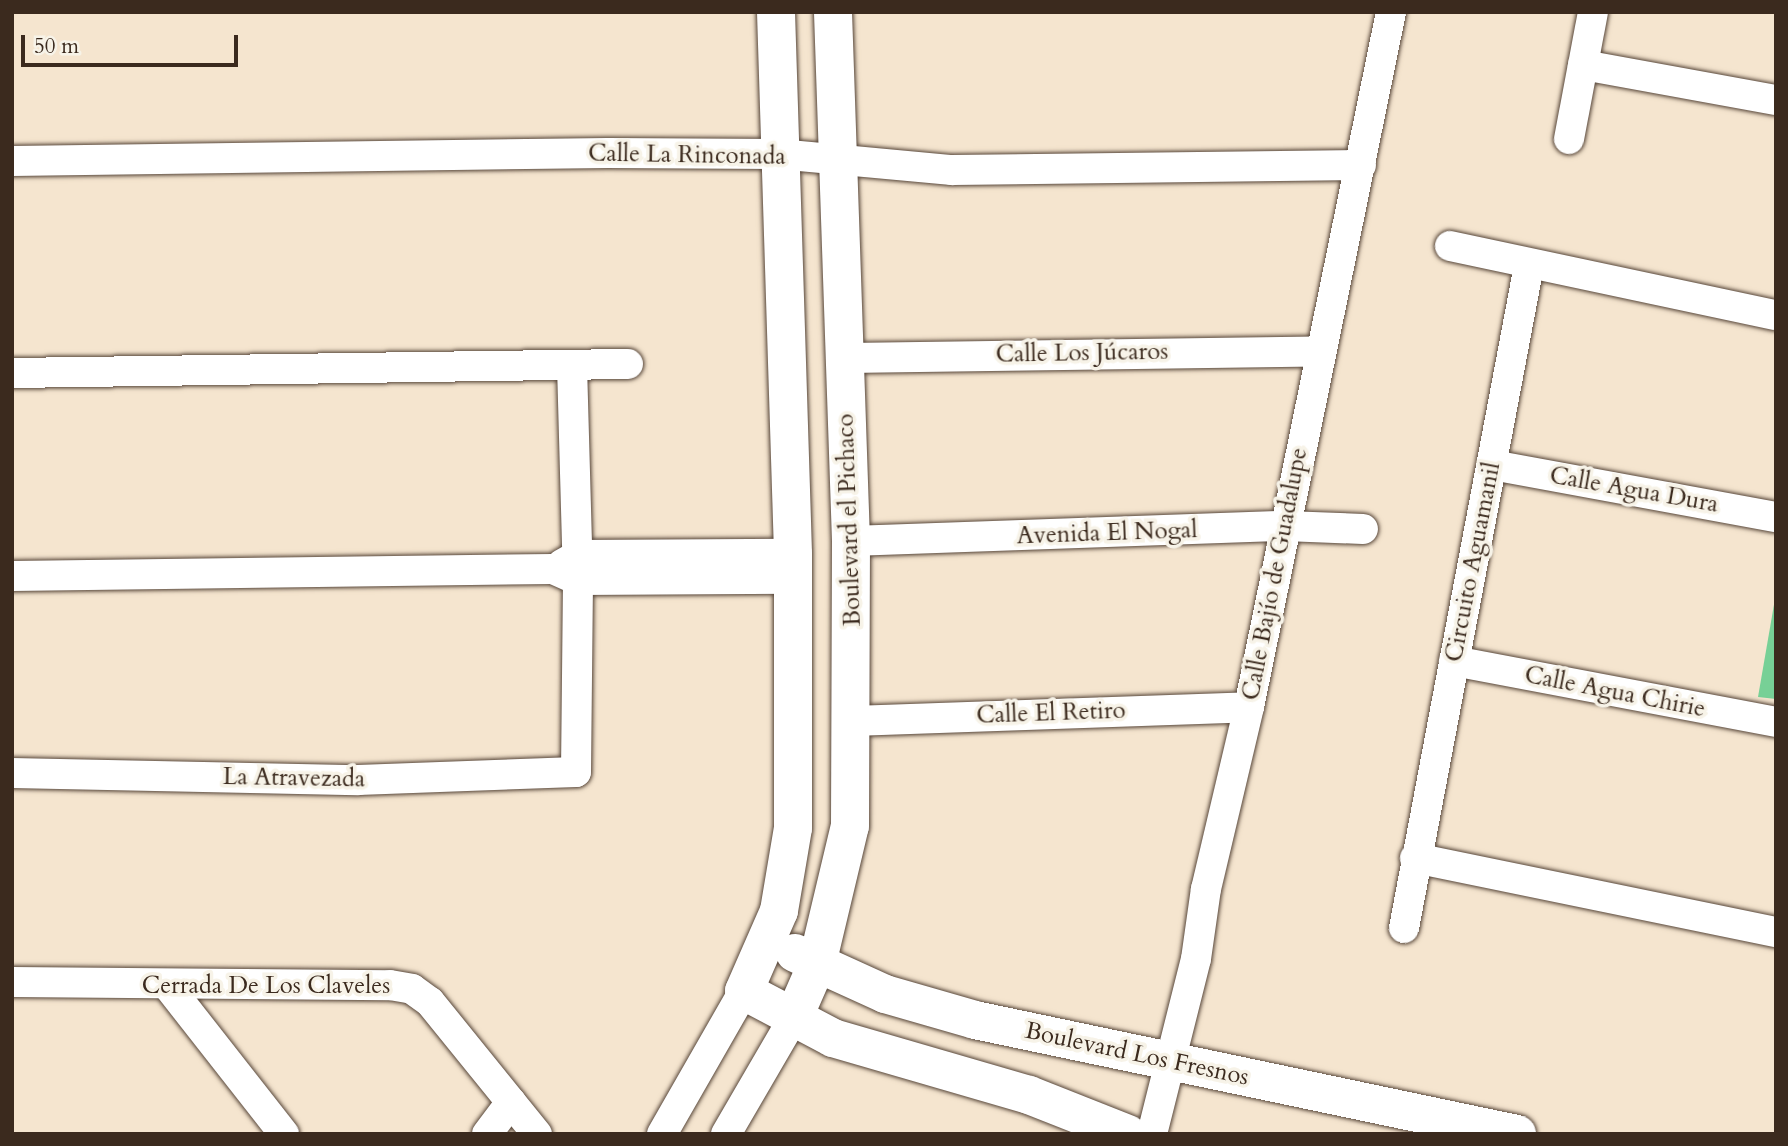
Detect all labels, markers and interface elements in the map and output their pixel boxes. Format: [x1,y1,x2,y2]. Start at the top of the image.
scale bar [24,21,242,65]
text: 50 m [34,32,79,61]
street label: Calle La Rinconada [588,139,786,171]
street label: Calle Los Júcaros [995,337,1169,369]
street label: Boulevard el Pichaco [831,413,867,627]
street label: Calle Bajío de Guadalupe [1236,445,1314,703]
street label: Circuito Aguamanil [1440,460,1506,664]
street label: Calle Agua Dura [1548,461,1720,519]
street label: Avenida El Nogal [1016,515,1198,551]
street label: Calle Agua Chirie [1522,660,1708,724]
street label: Calle El Retiro [976,696,1126,730]
street label: La Atravezada [223,762,365,794]
street label: Cerrada De Los Claveles [142,972,390,1000]
street label: Boulevard Los Fresnos [1023,1016,1251,1092]

